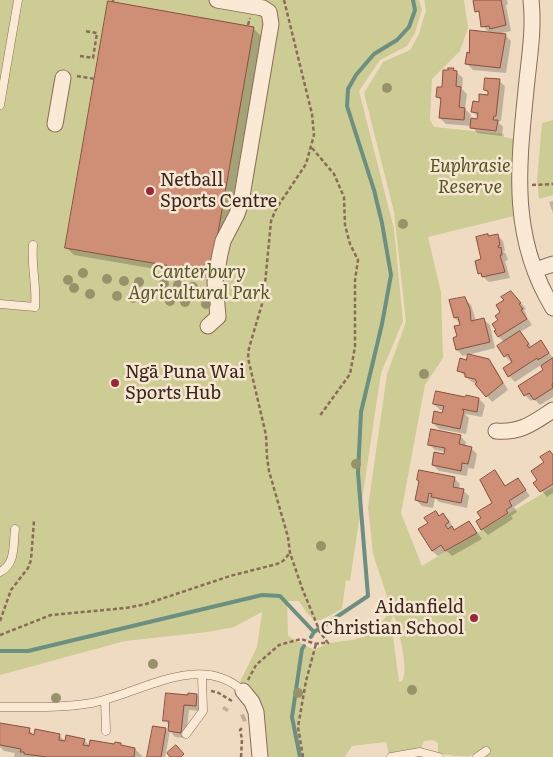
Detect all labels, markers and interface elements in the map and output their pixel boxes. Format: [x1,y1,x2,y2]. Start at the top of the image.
park label: Euphrasie Reserve [429,156,511,198]
place label: Netball Sports Centre [160,170,277,212]
marker: Netball Sports Centre [144,185,156,197]
park label: Canterbury Agricultural Park [128,262,270,304]
place label: Ngā Puna Wai Sports Hub [125,362,245,404]
marker: Ngā Puna Wai Sports Hub [109,377,121,389]
place label: Aidanfield Christian School [321,597,464,640]
marker: Aidanfield Christian School [468,612,480,624]

